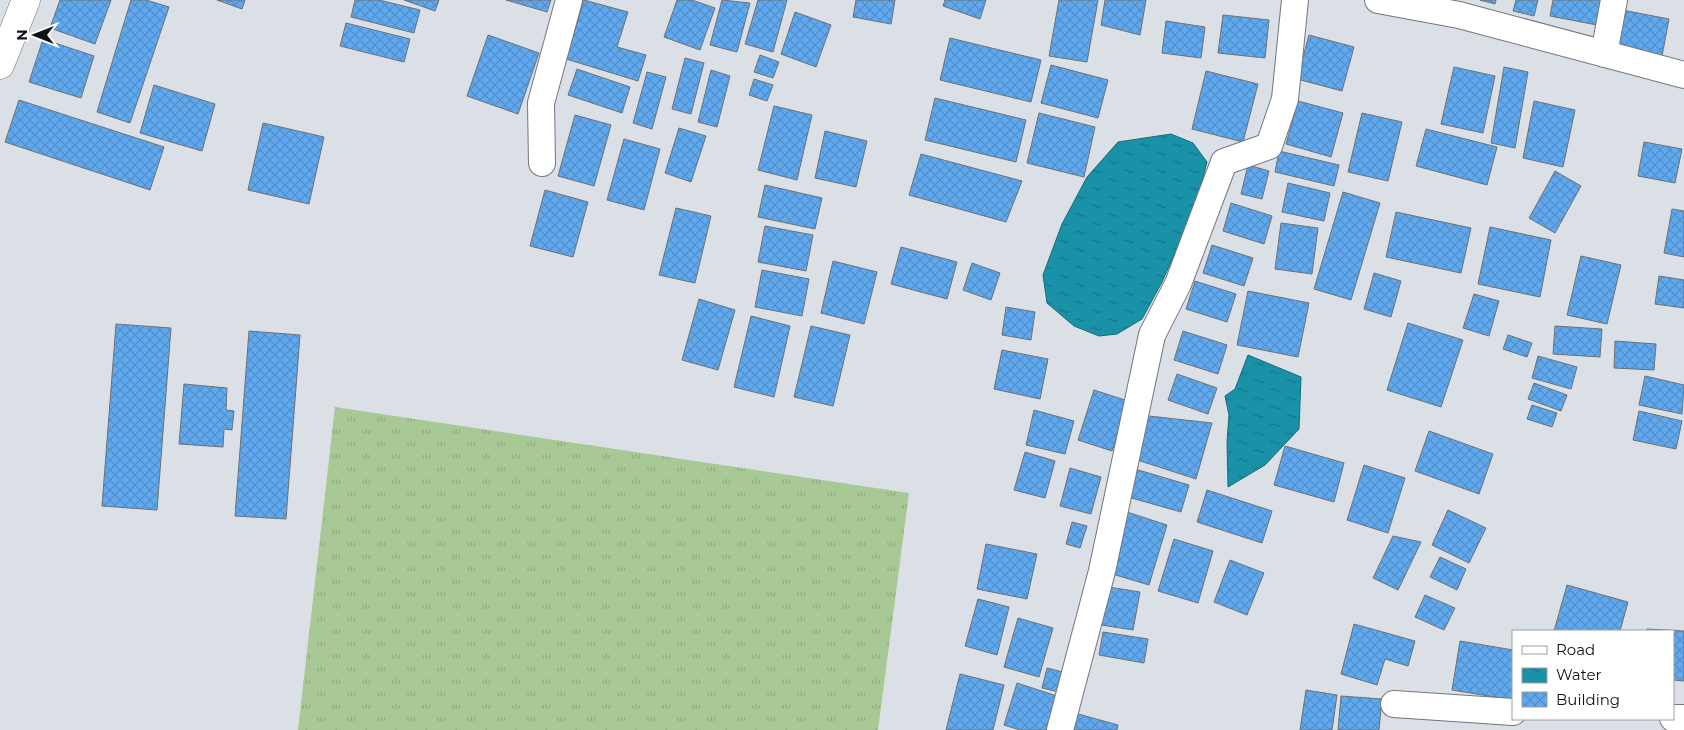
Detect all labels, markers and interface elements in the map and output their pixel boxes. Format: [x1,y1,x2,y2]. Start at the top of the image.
north arrow [10,10,60,60]
text: N [13,29,31,41]
legend [1512,630,1674,720]
text: Road [1556,640,1595,659]
text: Water [1556,665,1602,684]
text: Building [1556,690,1620,709]

